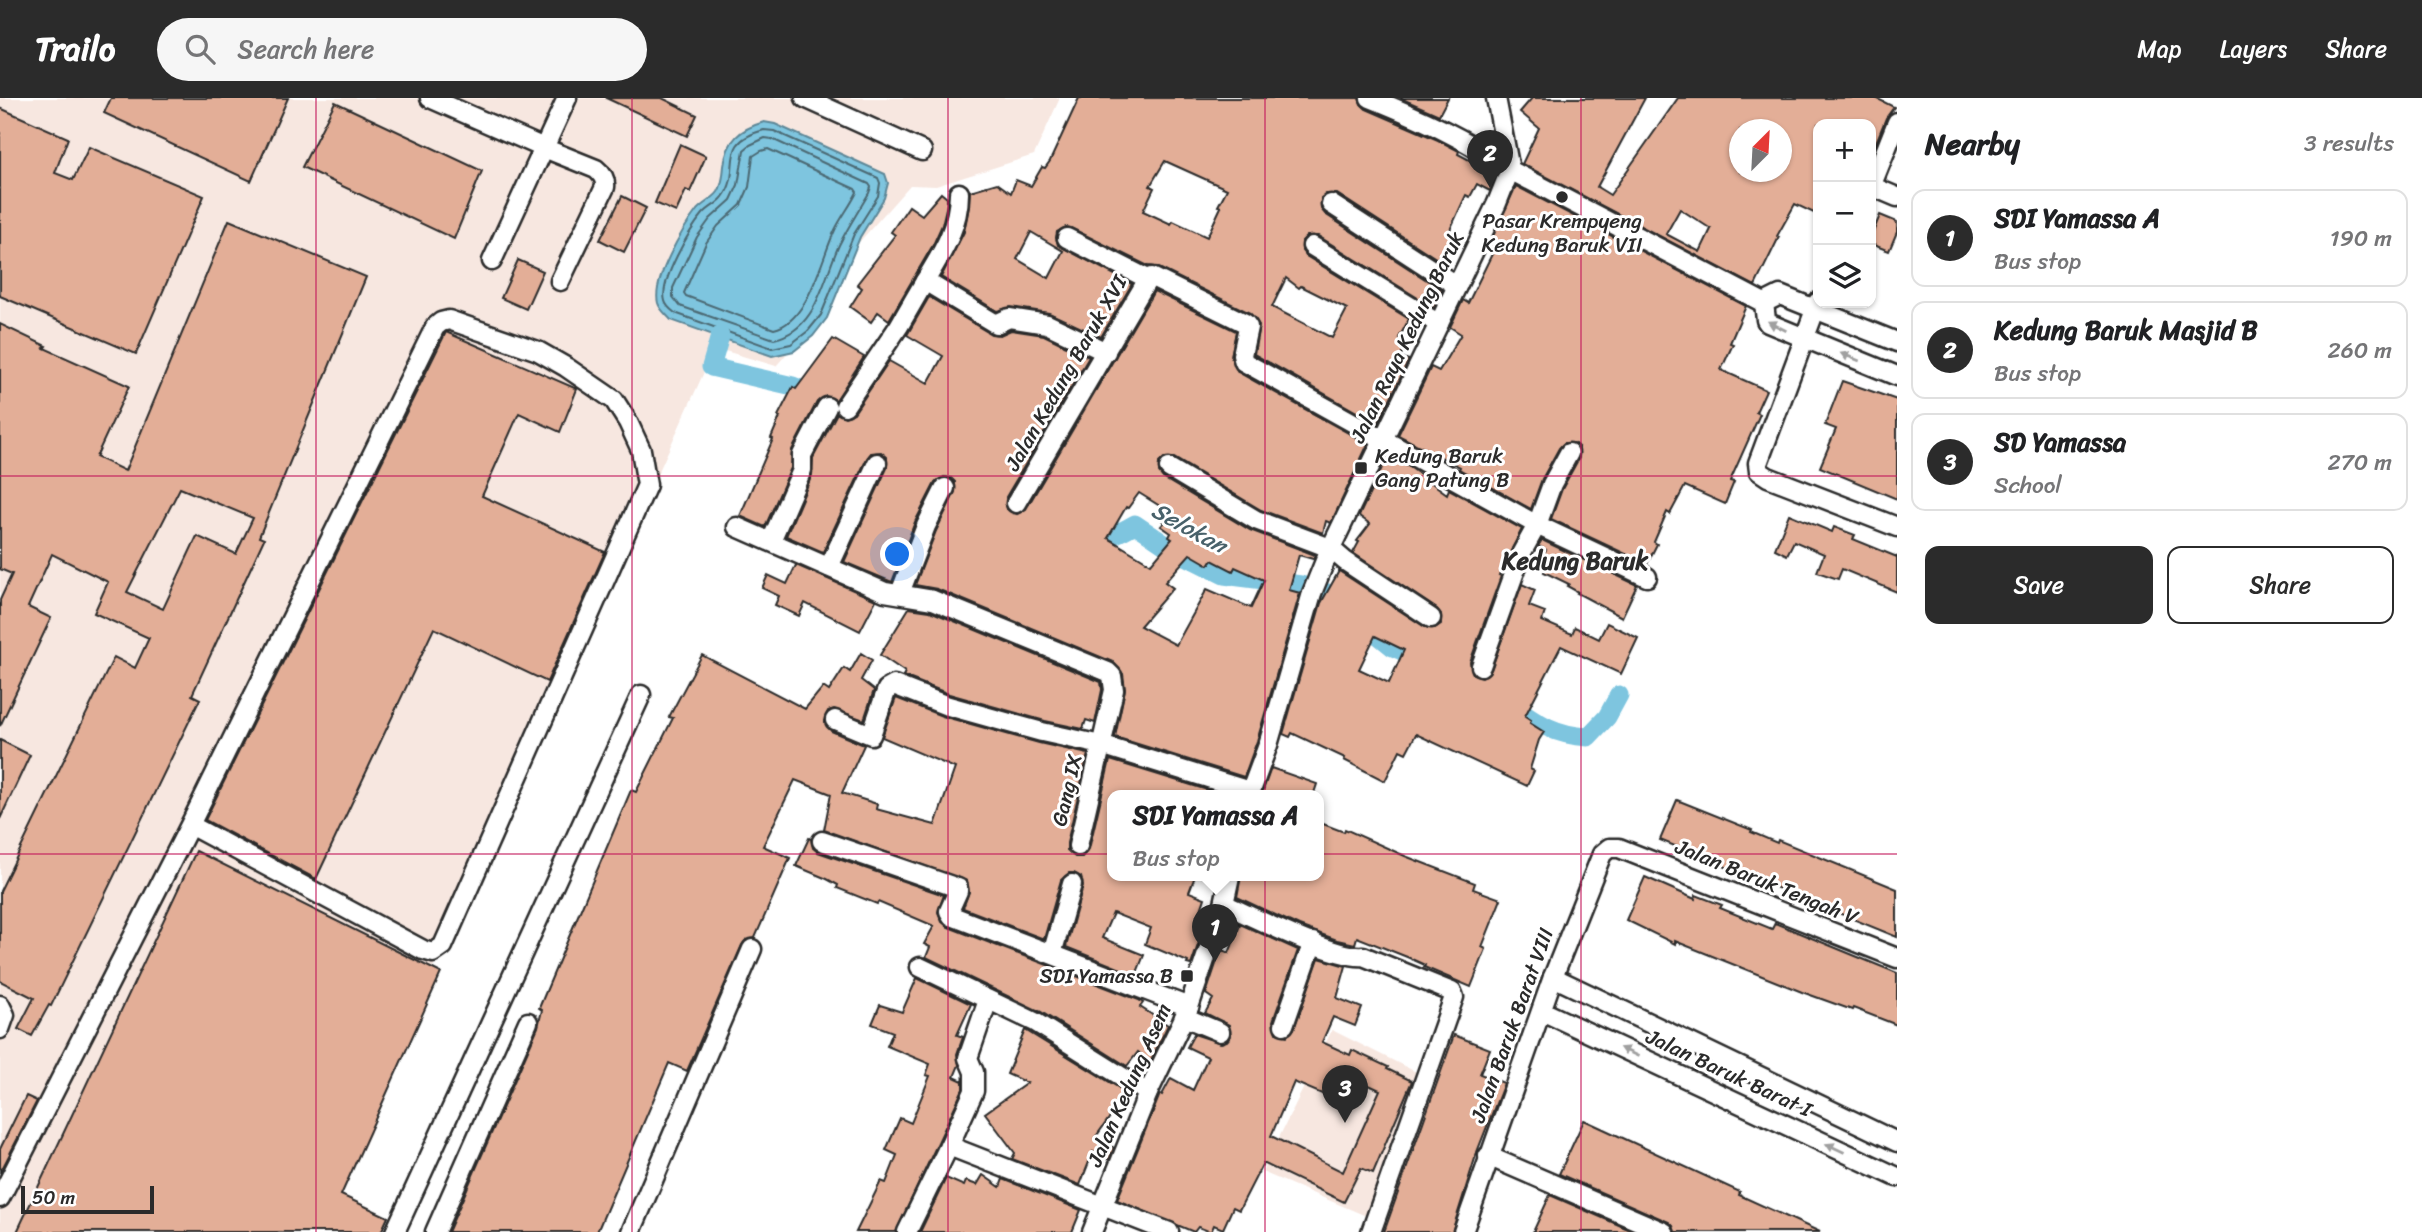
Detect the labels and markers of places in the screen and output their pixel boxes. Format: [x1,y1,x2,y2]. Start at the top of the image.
pin: 2 [1467,130,1513,188]
marker: Pasar Krempyeng Kedung Baruk VII [1554,189,1570,205]
place label: Pasar Krempyeng Kedung Baruk VII [1482,202,1643,264]
place label: Kedung Baruk Gang Patung B [1375,437,1509,499]
marker: Kedung Baruk Gang Patung B [1353,460,1369,476]
pin: 1 [1192,904,1238,962]
place label: SDI Yamassa B [1039,957,1173,995]
marker: SDI Yamassa B [1179,968,1195,984]
pin: 3 [1322,1065,1368,1123]

